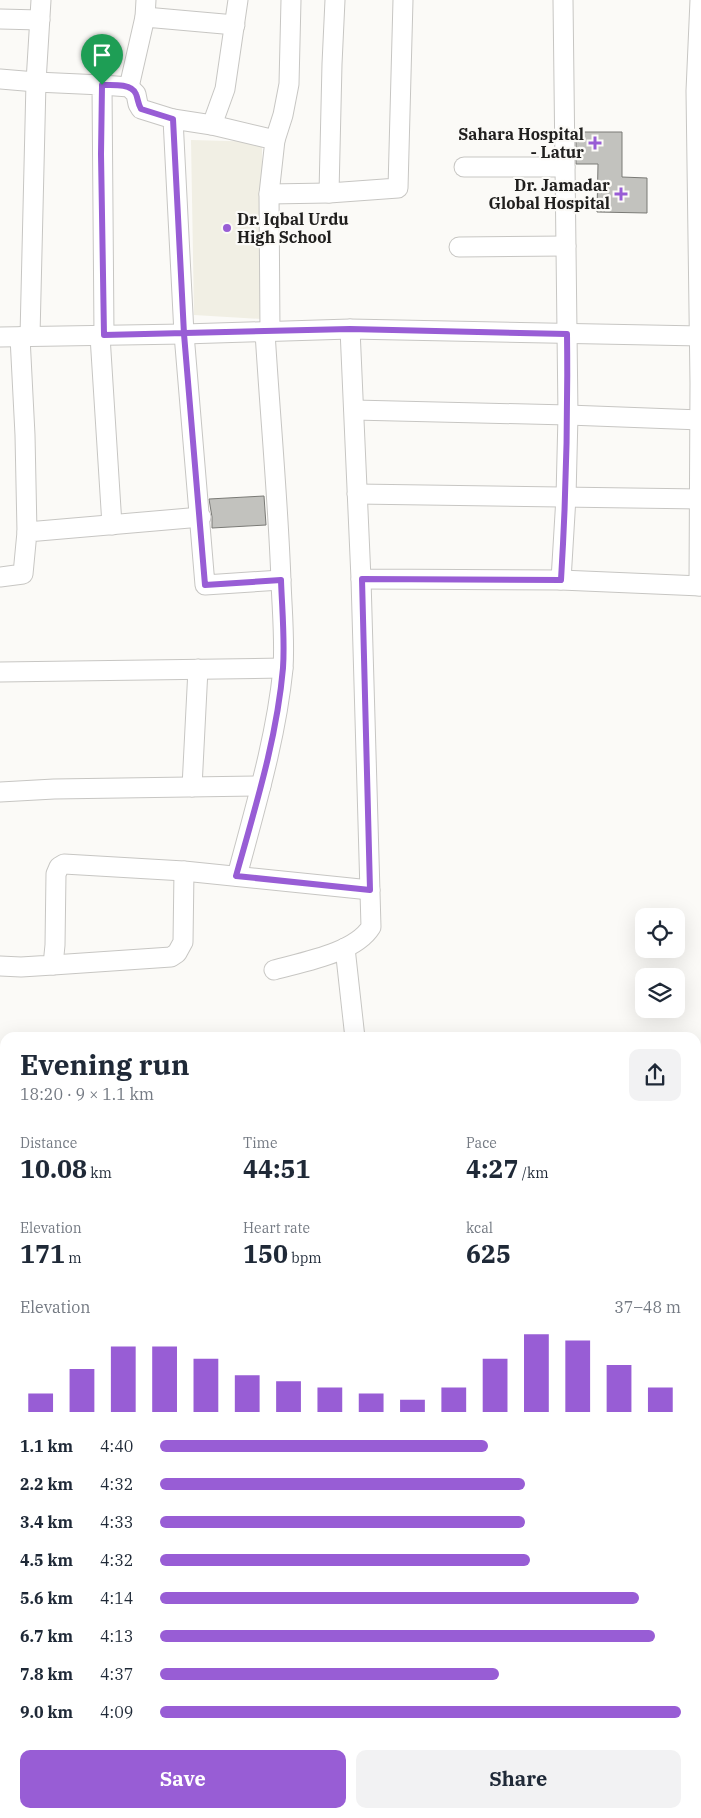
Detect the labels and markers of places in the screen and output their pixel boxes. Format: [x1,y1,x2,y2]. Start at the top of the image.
pin [81,34,123,85]
place label: Sahara Hospital - Latur [458,124,584,162]
marker: Sahara Hospital - Latur [588,136,602,150]
place label: Dr. Jamadar Global Hospital [489,175,610,213]
marker: Dr. Jamadar Global Hospital [614,187,628,201]
place label: Dr. Iqbal Urdu High School [237,209,349,247]
marker: Dr. Iqbal Urdu High School [221,222,233,234]

